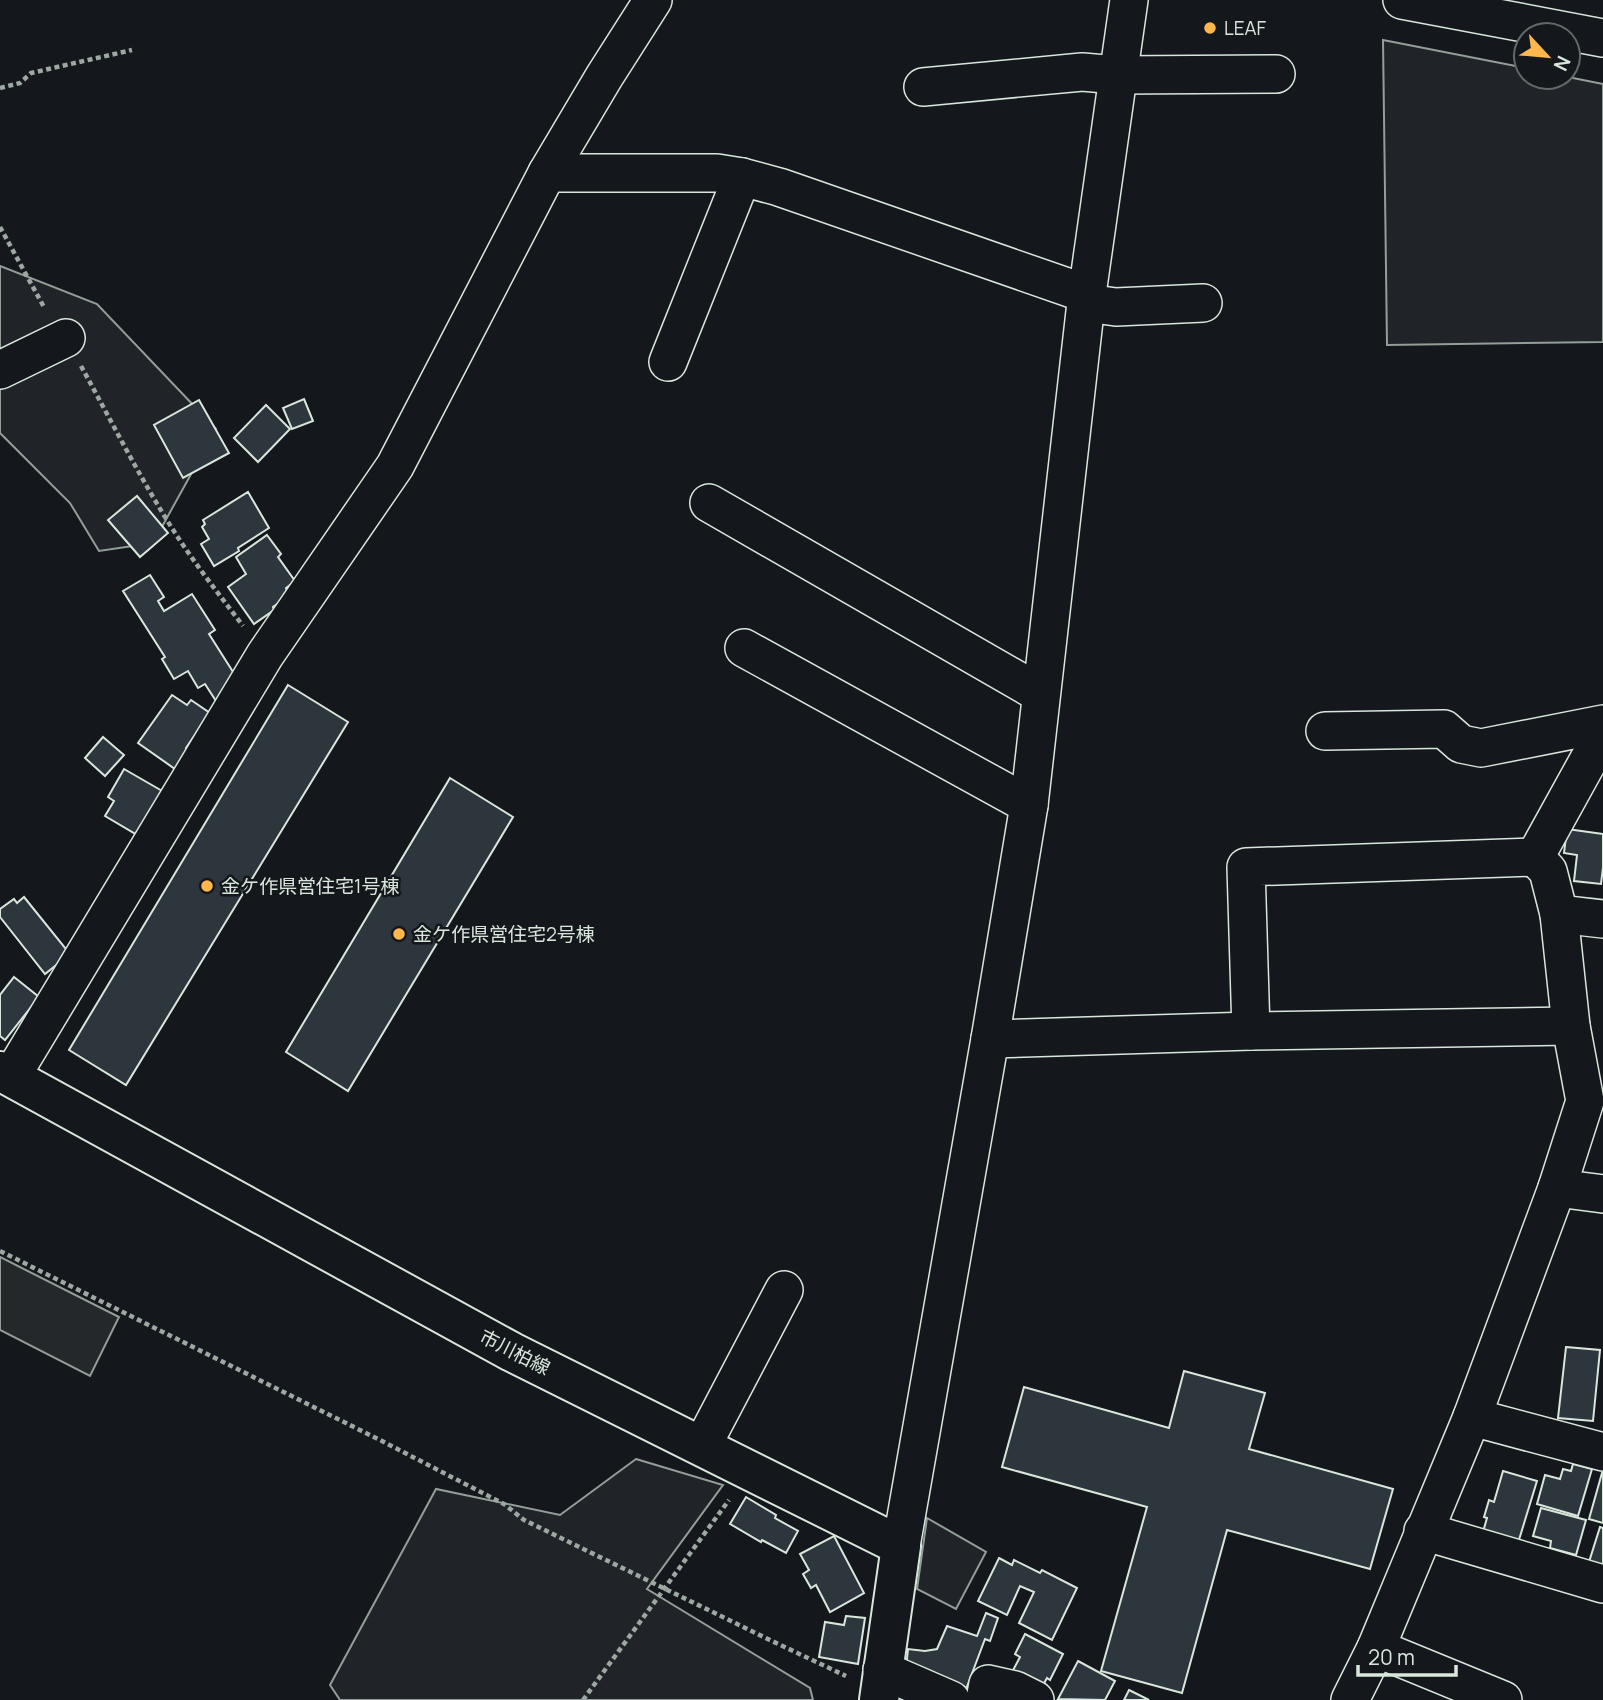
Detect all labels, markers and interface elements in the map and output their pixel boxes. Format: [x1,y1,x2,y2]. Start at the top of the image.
place label: LEAF [1224,15,1267,41]
marker: LEAF [1202,20,1218,36]
north arrow [1512,21,1582,91]
text: N [1548,52,1577,75]
place label: 金ケ作県営住宅1号棟 [221,873,399,899]
marker: 金ケ作県営住宅1号棟 [199,878,215,894]
place label: 金ケ作県営住宅2号棟 [413,921,595,947]
marker: 金ケ作県営住宅2号棟 [391,926,407,942]
street label: 市川柏線 [475,1323,555,1381]
scale bar [1358,1634,1456,1678]
text: 20 m [1368,1643,1415,1671]

